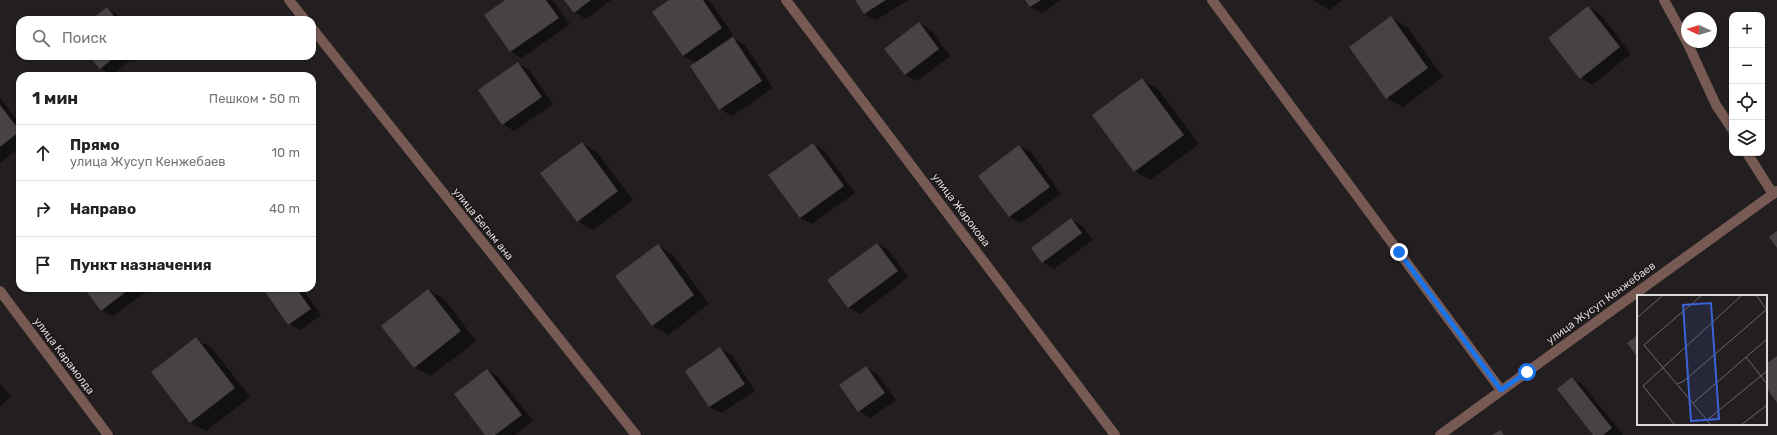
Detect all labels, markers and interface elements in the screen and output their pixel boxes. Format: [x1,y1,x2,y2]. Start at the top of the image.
north arrow [1681,12,1717,48]
map controls [1729,12,1765,156]
button: + [1729,12,1765,48]
search box [16,16,316,60]
icon: search [30,27,52,49]
text: Поиск [62,29,107,47]
button: − [1729,48,1765,84]
button: locate [1729,84,1765,120]
text: 1 мин [32,88,78,108]
text: Пешком · 50 m [209,91,300,106]
button: layers [1729,120,1765,156]
text: Прямо [70,136,120,154]
icon: ahead [32,142,54,164]
text: 10 m [271,145,300,160]
text: улица Жусуп Кенжебаев [70,154,226,169]
street label: улица Жарокова [929,171,993,249]
street label: улица Бегым ана [450,185,516,263]
icon: right [32,198,54,220]
text: Направо [70,200,136,218]
text: 40 m [269,201,300,216]
route end [1390,243,1408,261]
icon: arrive [32,254,54,276]
text: Пункт назначения [70,256,212,274]
street label: улица Жусуп Кенжебаев [1544,259,1658,347]
inset map [1637,295,1767,425]
street label: улица Карамолда [31,315,97,397]
route start [1518,363,1536,381]

